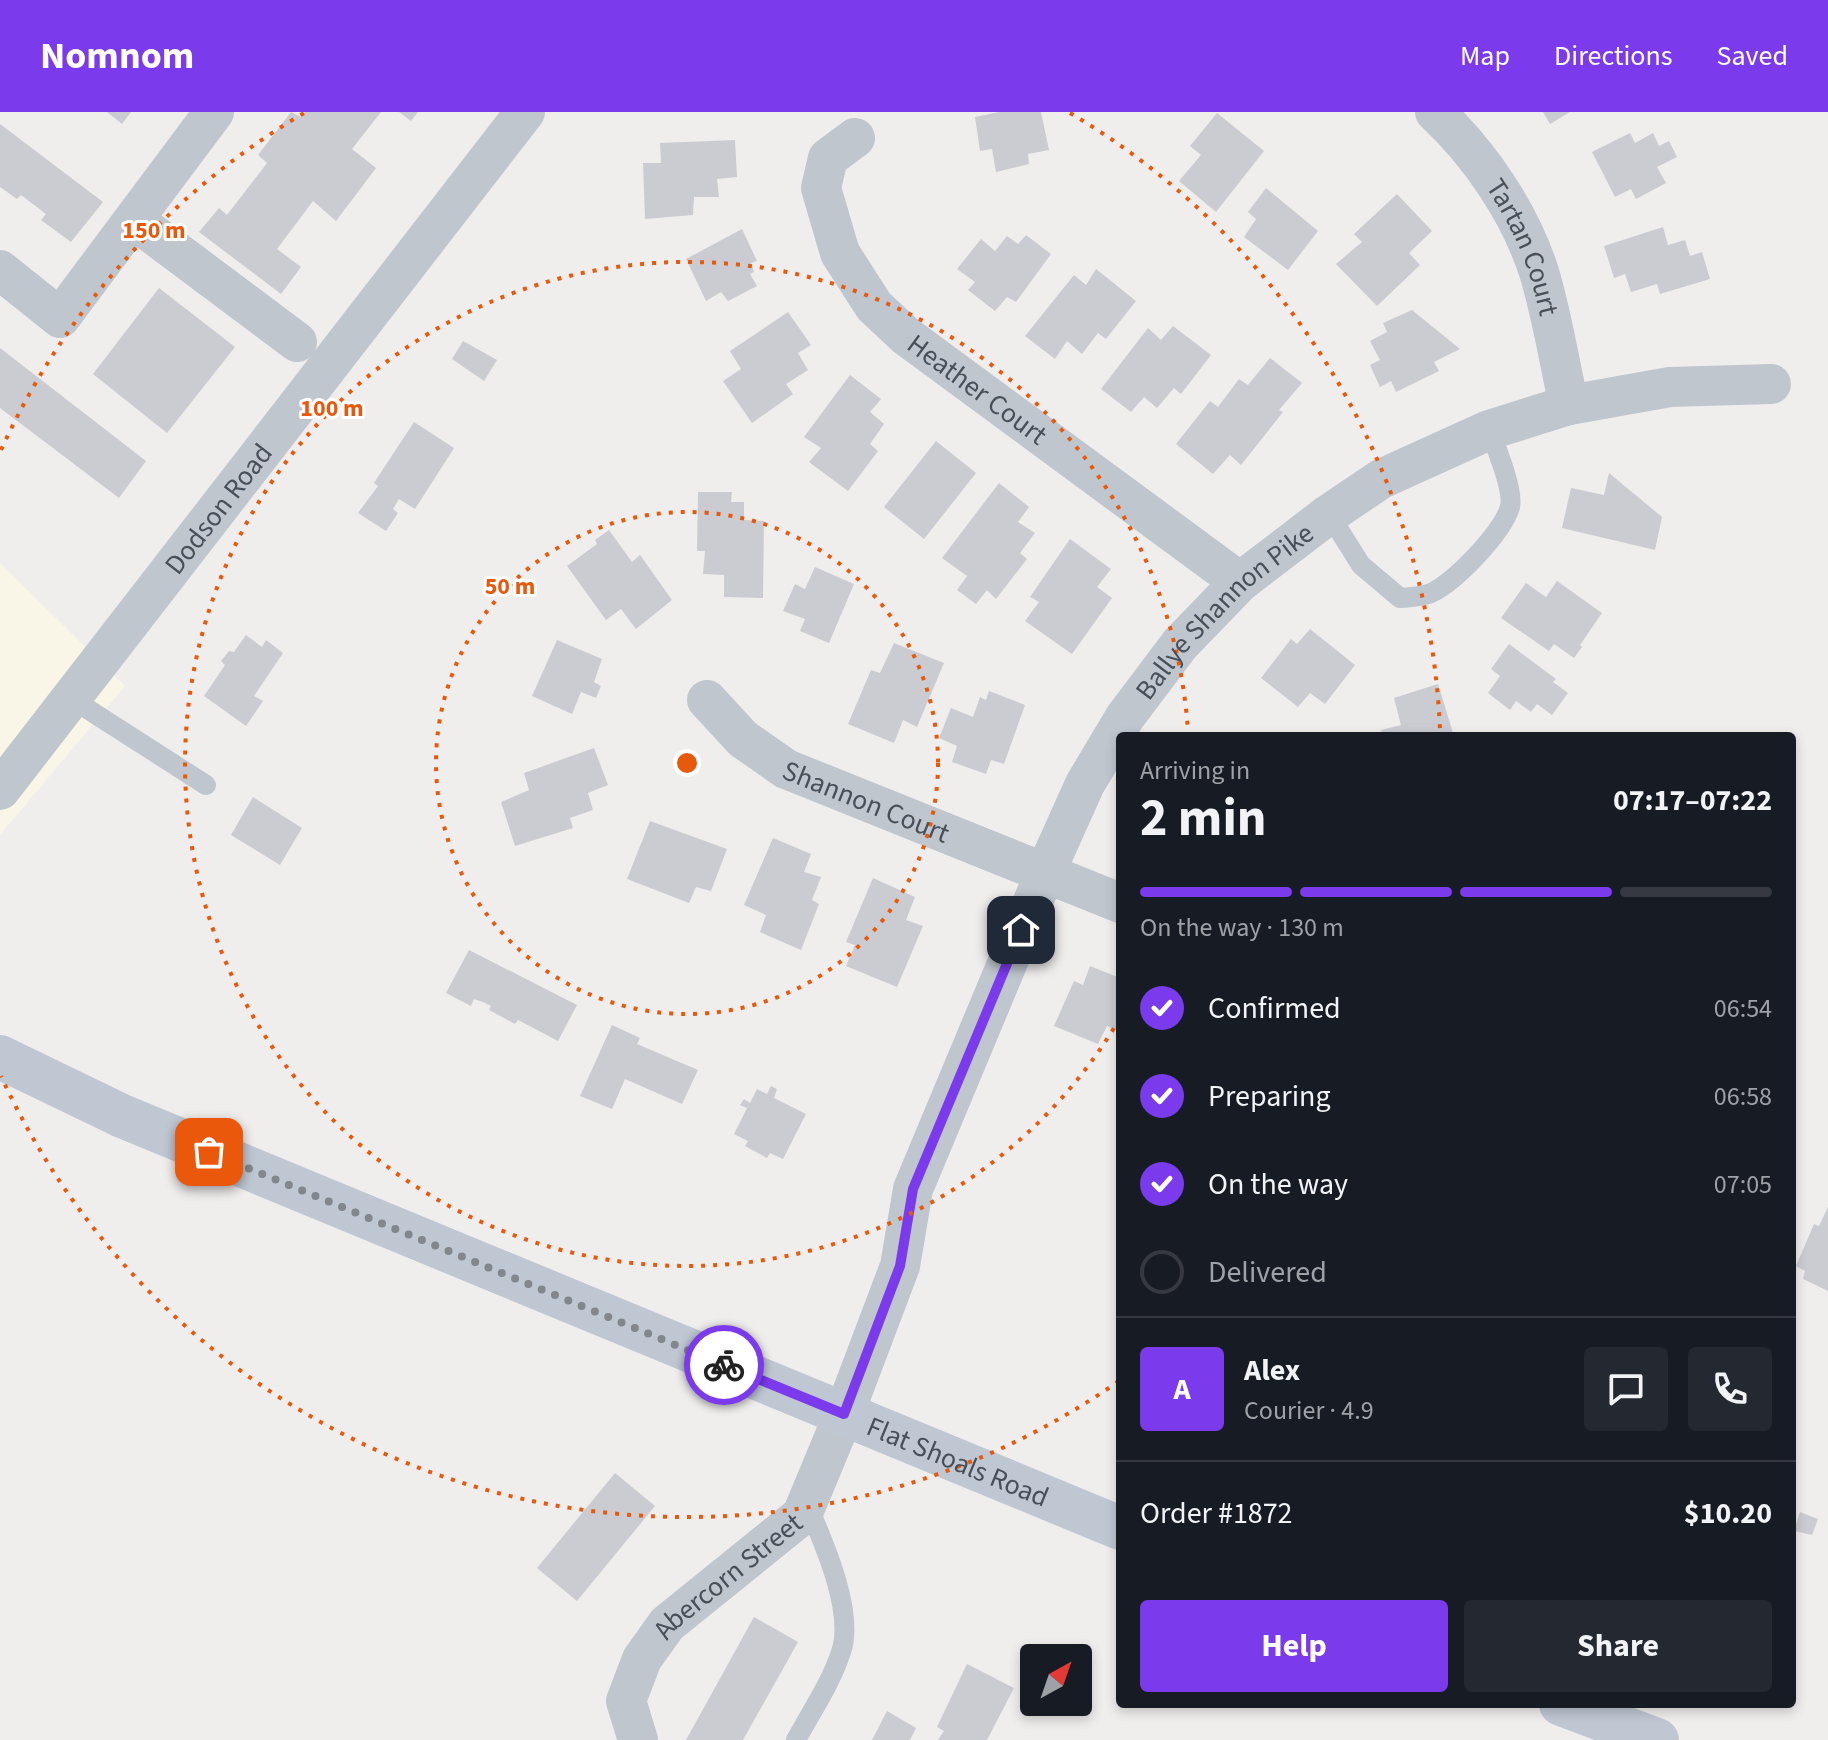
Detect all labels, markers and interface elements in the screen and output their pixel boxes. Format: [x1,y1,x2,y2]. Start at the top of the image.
text: Nomnom [40,29,194,83]
text: Map [1460,36,1510,76]
text: Directions [1554,36,1673,76]
text: Saved [1717,36,1788,76]
street label: Tartan Court [1476,171,1569,320]
text: 150 m [122,213,186,248]
street label: Heather Court [899,325,1056,455]
text: 100 m [300,391,364,426]
street label: Dodson Road [155,435,282,583]
street label: Ballye Shannon Pike [1126,514,1322,708]
text: 50 m [485,569,535,604]
centre of rings [673,749,701,777]
street label: Shannon Court [776,751,956,854]
text: Arriving in [1140,752,1250,789]
text: 07:17–07:22 [1613,779,1772,822]
text: 2 min [1140,782,1267,856]
pin [987,896,1055,964]
icon: home [999,908,1043,952]
text: On the way · 130 m [1140,909,1344,946]
icon: check [1140,986,1184,1030]
text: Confirmed [1208,987,1341,1030]
text: 06:54 [1714,990,1772,1027]
icon: check [1140,1074,1184,1118]
text: Preparing [1208,1075,1331,1118]
text: 06:58 [1714,1078,1772,1115]
pin [175,1118,243,1186]
icon: bag [187,1130,231,1174]
icon: check [1140,1162,1184,1206]
text: On the way [1208,1163,1348,1206]
text: 07:05 [1714,1166,1772,1203]
text: Delivered [1208,1251,1327,1294]
courier [684,1325,764,1405]
icon: bike [702,1343,746,1387]
button: chat [1584,1347,1668,1431]
button: phone [1688,1347,1772,1431]
text: Alex [1244,1349,1300,1392]
text: A [1173,1368,1191,1411]
text: Courier · 4.9 [1244,1392,1374,1429]
street label: Flat Shoals Road [861,1407,1055,1517]
text: Order #1872 [1140,1492,1293,1535]
text: $10.20 [1684,1492,1772,1535]
street label: Abercorn Street [643,1503,812,1647]
button: Help [1140,1600,1448,1692]
button: Share [1464,1600,1772,1692]
north arrow [1020,1644,1092,1716]
map controls [1020,1644,1092,1716]

